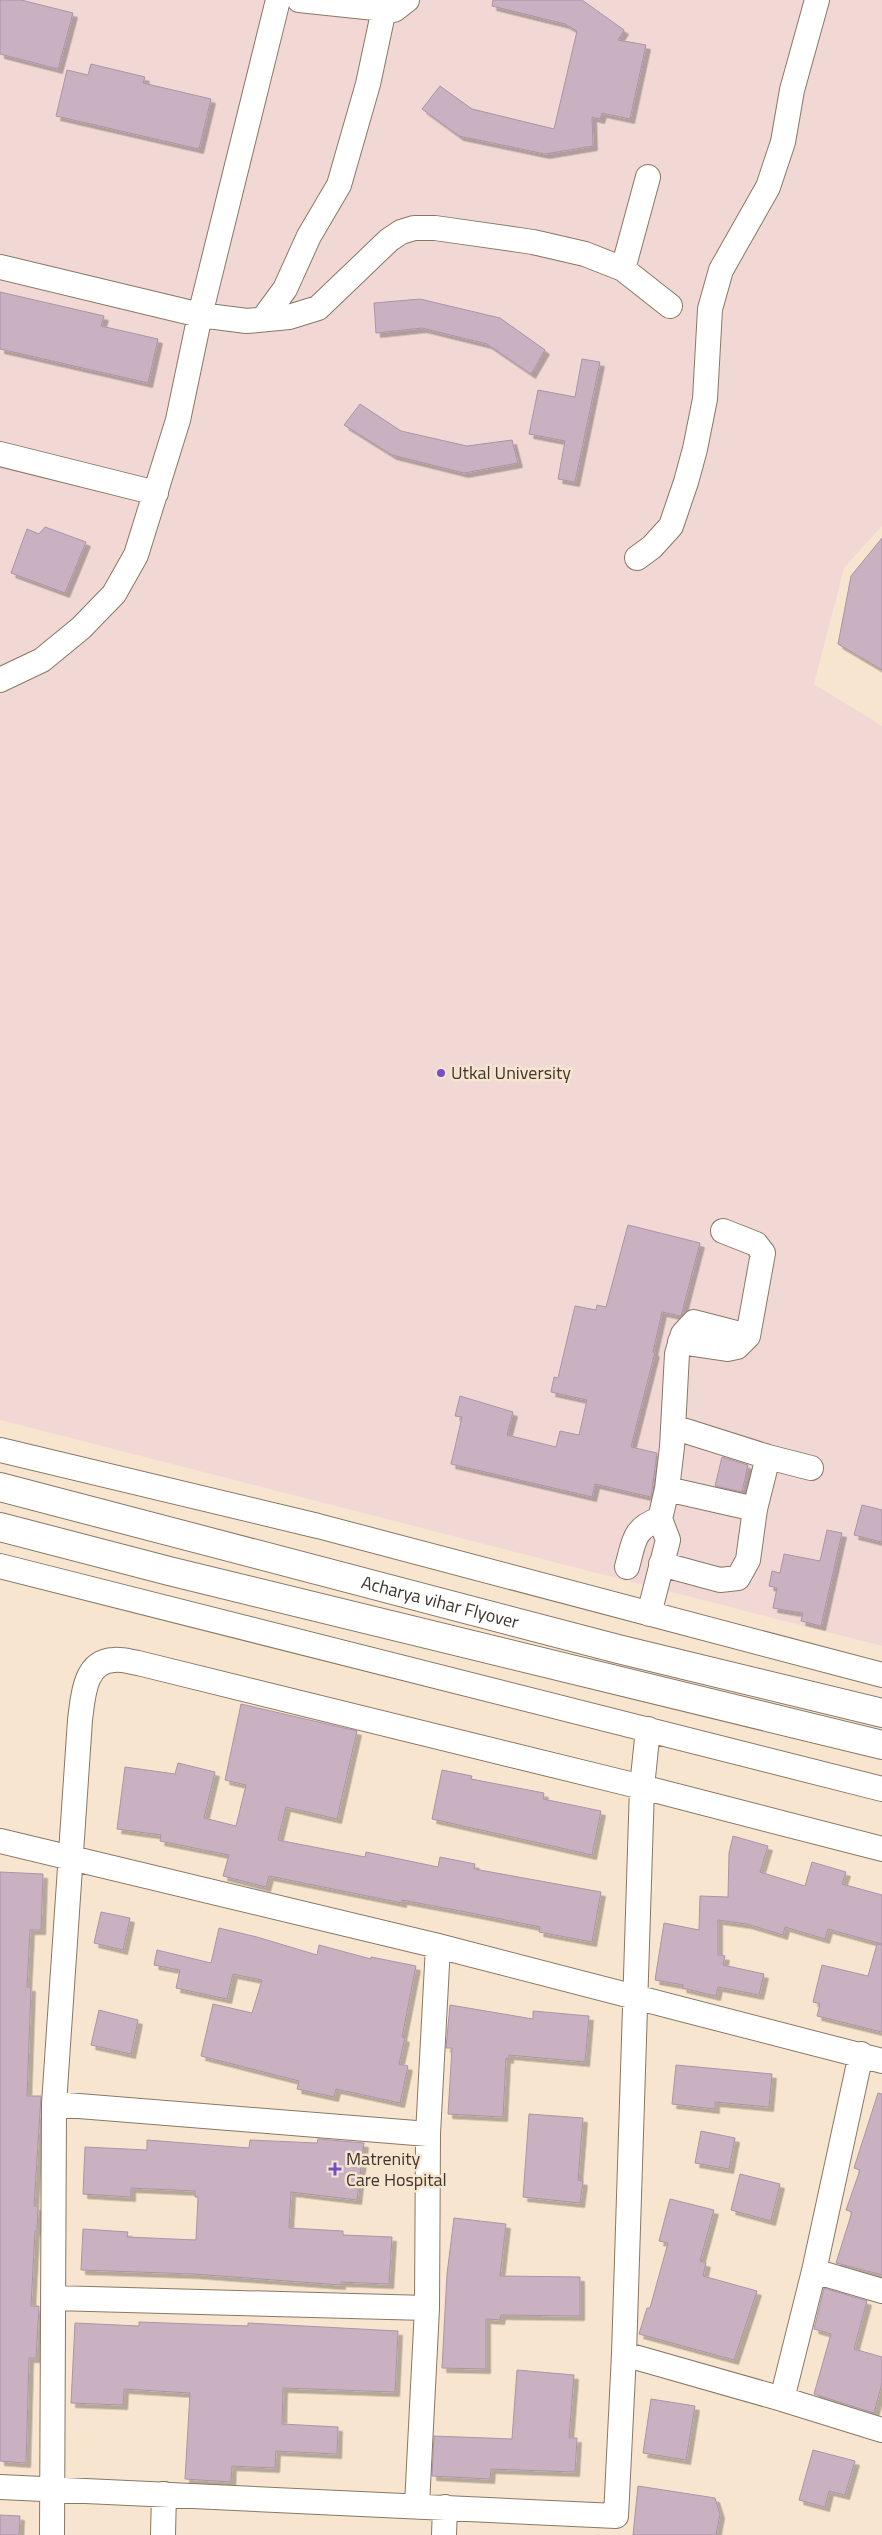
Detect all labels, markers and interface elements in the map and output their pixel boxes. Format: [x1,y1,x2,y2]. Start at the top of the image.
place label: Utkal University [451,1059,571,1086]
marker: Utkal University [435,1067,447,1079]
street label: Acharya vihar Flyover [359,1568,522,1635]
place label: Matrenity Care Hospital [346,2145,447,2193]
marker: Matrenity Care Hospital [328,2162,342,2176]

